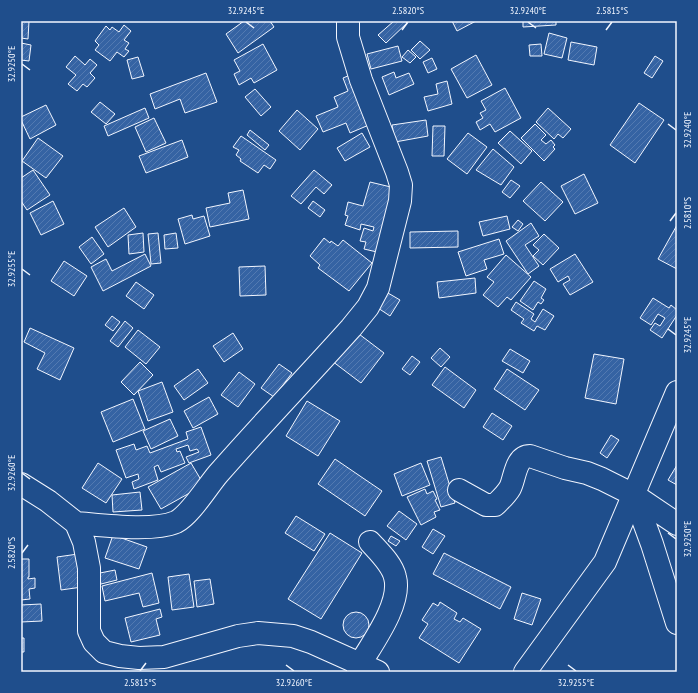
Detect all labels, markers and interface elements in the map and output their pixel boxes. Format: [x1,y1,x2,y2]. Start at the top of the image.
text: 32.9245°E [228,4,264,17]
text: 2.5820°S [392,4,424,17]
text: 32.9240°E [510,4,546,17]
text: 2.5815°S [596,4,628,17]
text: 32.9250°E [5,46,18,82]
text: 32.9240°E [681,112,694,148]
text: 2.5810°S [681,197,694,229]
text: 32.9255°E [5,251,18,287]
text: 32.9245°E [681,317,694,353]
text: 32.9260°E [5,455,18,491]
text: 32.9250°E [681,521,694,557]
text: 2.5820°S [5,537,18,569]
text: 2.5815°S [124,676,156,689]
text: 32.9260°E [276,676,312,689]
text: 32.9255°E [558,676,594,689]

